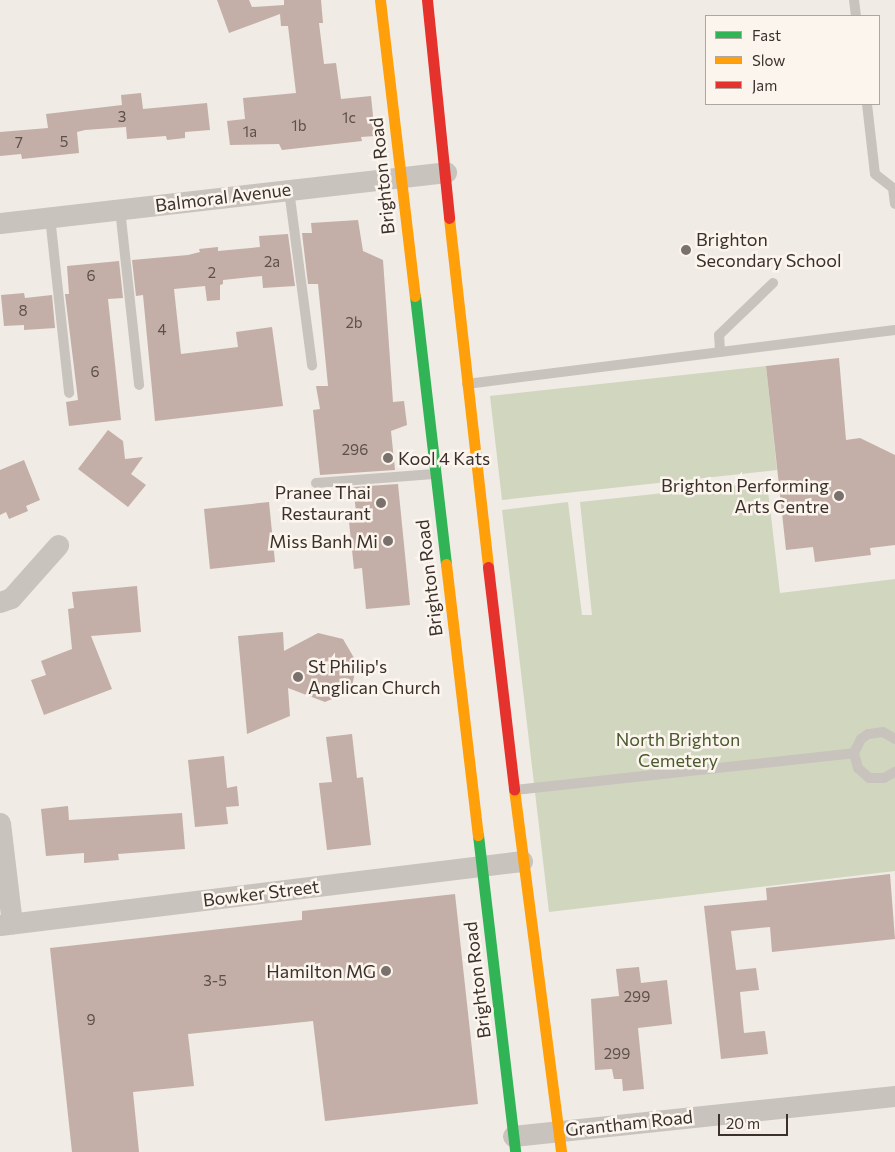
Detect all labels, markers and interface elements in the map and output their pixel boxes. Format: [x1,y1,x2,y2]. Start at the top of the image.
legend [705,15,880,105]
text: Fast [752,26,781,44]
text: Slow [752,51,785,69]
text: Jam [752,76,777,94]
house number: 3 [118,108,126,126]
house number: 1c [342,109,356,127]
house number: 1b [291,117,307,135]
street label: Brighton Road [365,117,399,235]
house number: 1a [243,123,257,141]
house number: 5 [60,133,68,151]
house number: 7 [15,134,23,152]
street label: Balmoral Avenue [154,178,292,216]
place label: Brighton Secondary School [696,229,842,272]
marker: Brighton Secondary School [680,244,692,256]
house number: 2a [264,253,280,271]
house number: 2 [208,264,216,282]
house number: 6 [86,267,96,285]
house number: 8 [18,302,28,320]
house number: 2b [345,314,363,332]
house number: 4 [158,321,166,339]
house number: 6 [90,363,100,381]
house number: 296 [342,441,368,459]
place label: Kool 4 Kats [398,447,490,469]
marker: Kool 4 Kats [382,452,394,464]
place label: Brighton Performing Arts Centre [661,475,829,518]
place label: Pranee Thai Restaurant [275,482,371,524]
marker: Brighton Performing Arts Centre [833,490,845,502]
marker: Pranee Thai Restaurant [375,497,387,509]
street label: Brighton Road [411,518,447,638]
place label: Miss Banh Mi [269,530,378,552]
marker: Miss Banh Mi [382,535,394,547]
place label: St Philip's Anglican Church [308,656,441,699]
marker: St Philip's Anglican Church [292,671,304,683]
park label: North Brighton Cemetery [616,729,740,772]
street label: Bowker Street [202,875,320,911]
street label: Brighton Road [459,920,495,1040]
place label: Hamilton MG [266,960,376,982]
marker: Hamilton MG [380,965,392,977]
house number: 3-5 [203,972,227,990]
house number: 299 [624,988,650,1006]
house number: 9 [86,1011,96,1029]
house number: 299 [604,1045,630,1063]
scale bar [720,1104,790,1136]
street label: Grantham Road [564,1106,694,1140]
text: 20 m [726,1114,760,1132]

